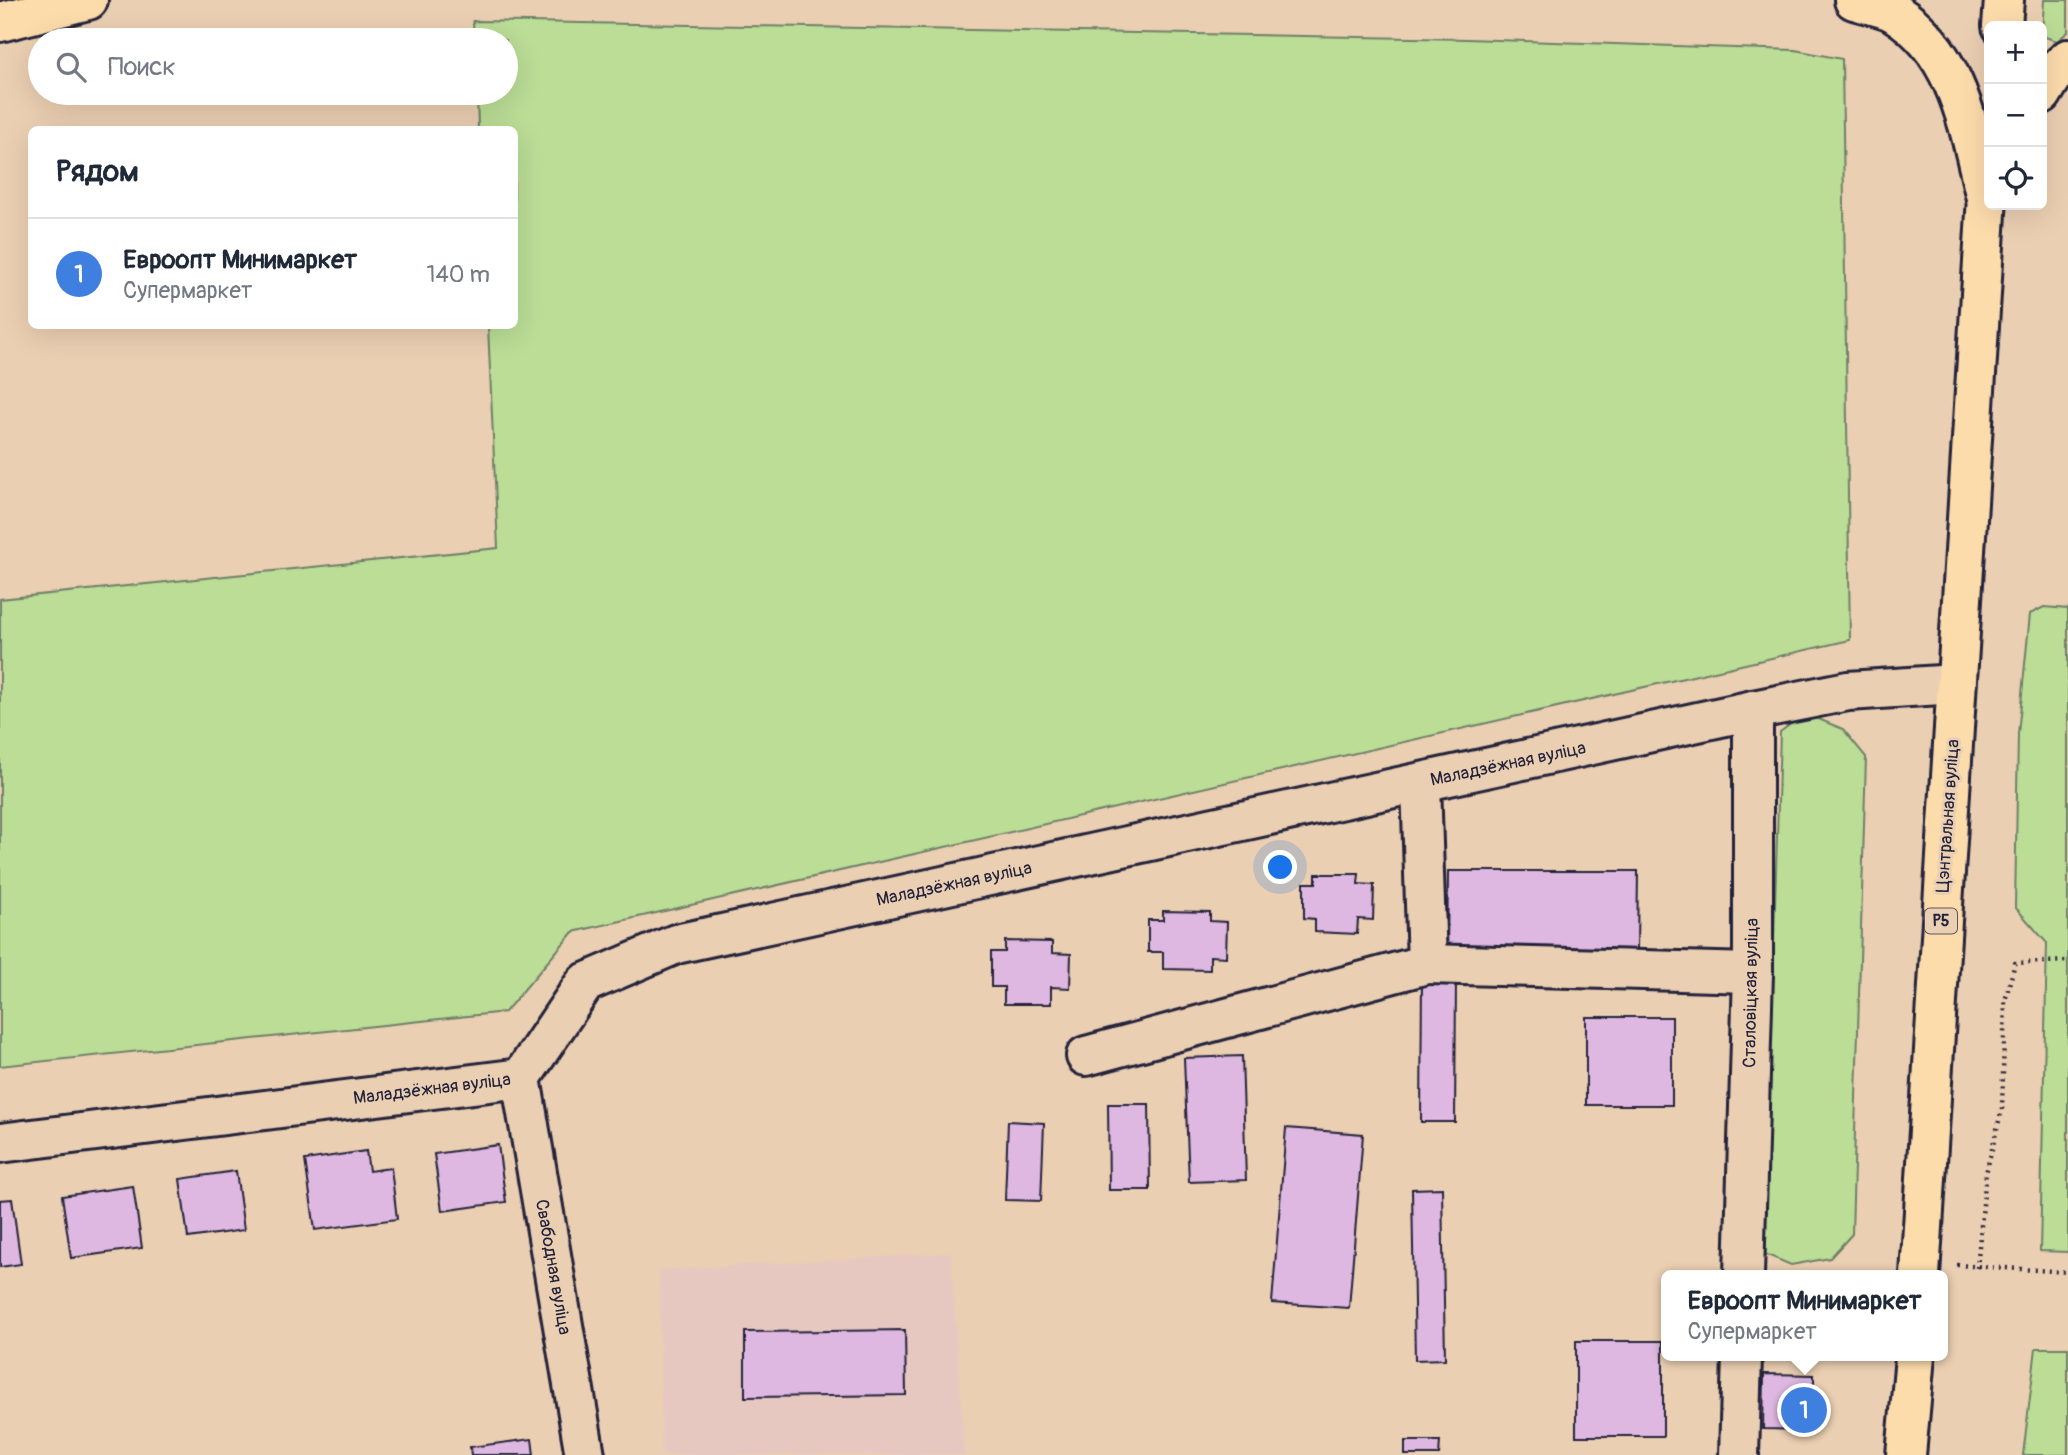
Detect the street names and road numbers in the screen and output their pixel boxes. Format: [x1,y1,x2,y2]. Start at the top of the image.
street label: Маладзёжная вуліца [1428,736,1588,792]
street label: Цэнтральная вуліца [1931,739,1965,893]
street label: Маладзёжная вуліца [874,856,1034,912]
road number: Р5 [1925,909,1957,934]
street label: Сталовіцкая вуліца [1738,918,1764,1068]
street label: Маладзёжная вуліца [352,1068,512,1110]
street label: Свабодная вуліца [530,1197,576,1337]

